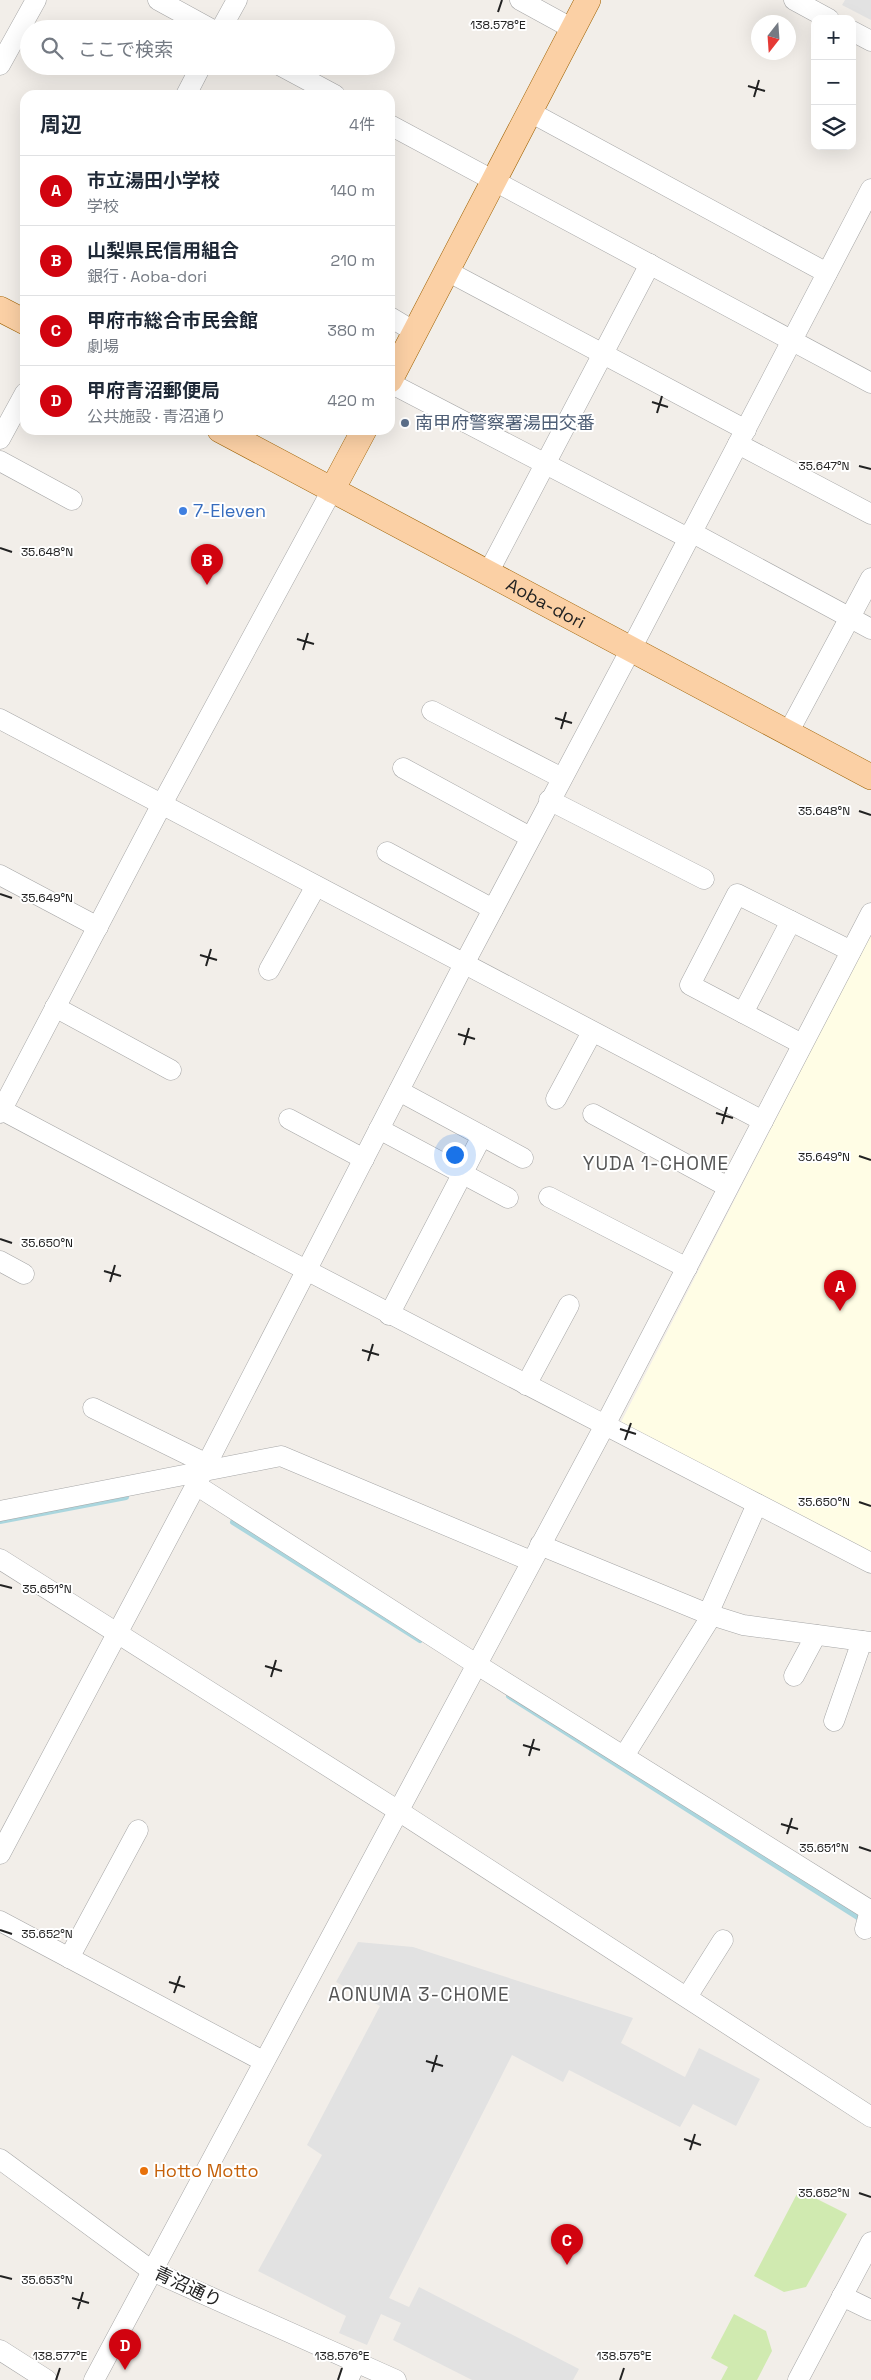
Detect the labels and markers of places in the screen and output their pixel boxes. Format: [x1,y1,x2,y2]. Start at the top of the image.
place label: 南甲府警察署湯田交番 [415,411,595,434]
marker: 南甲府警察署湯田交番 [399,417,411,429]
place label: 7-Eleven [193,499,266,522]
marker: 7-Eleven [177,505,189,517]
pin: B [191,544,223,585]
pin: A [824,1270,856,1311]
place label: Hotto Motto [154,2159,259,2182]
marker: Hotto Motto [138,2165,150,2177]
pin: C [551,2224,583,2265]
pin: D [109,2329,141,2370]

